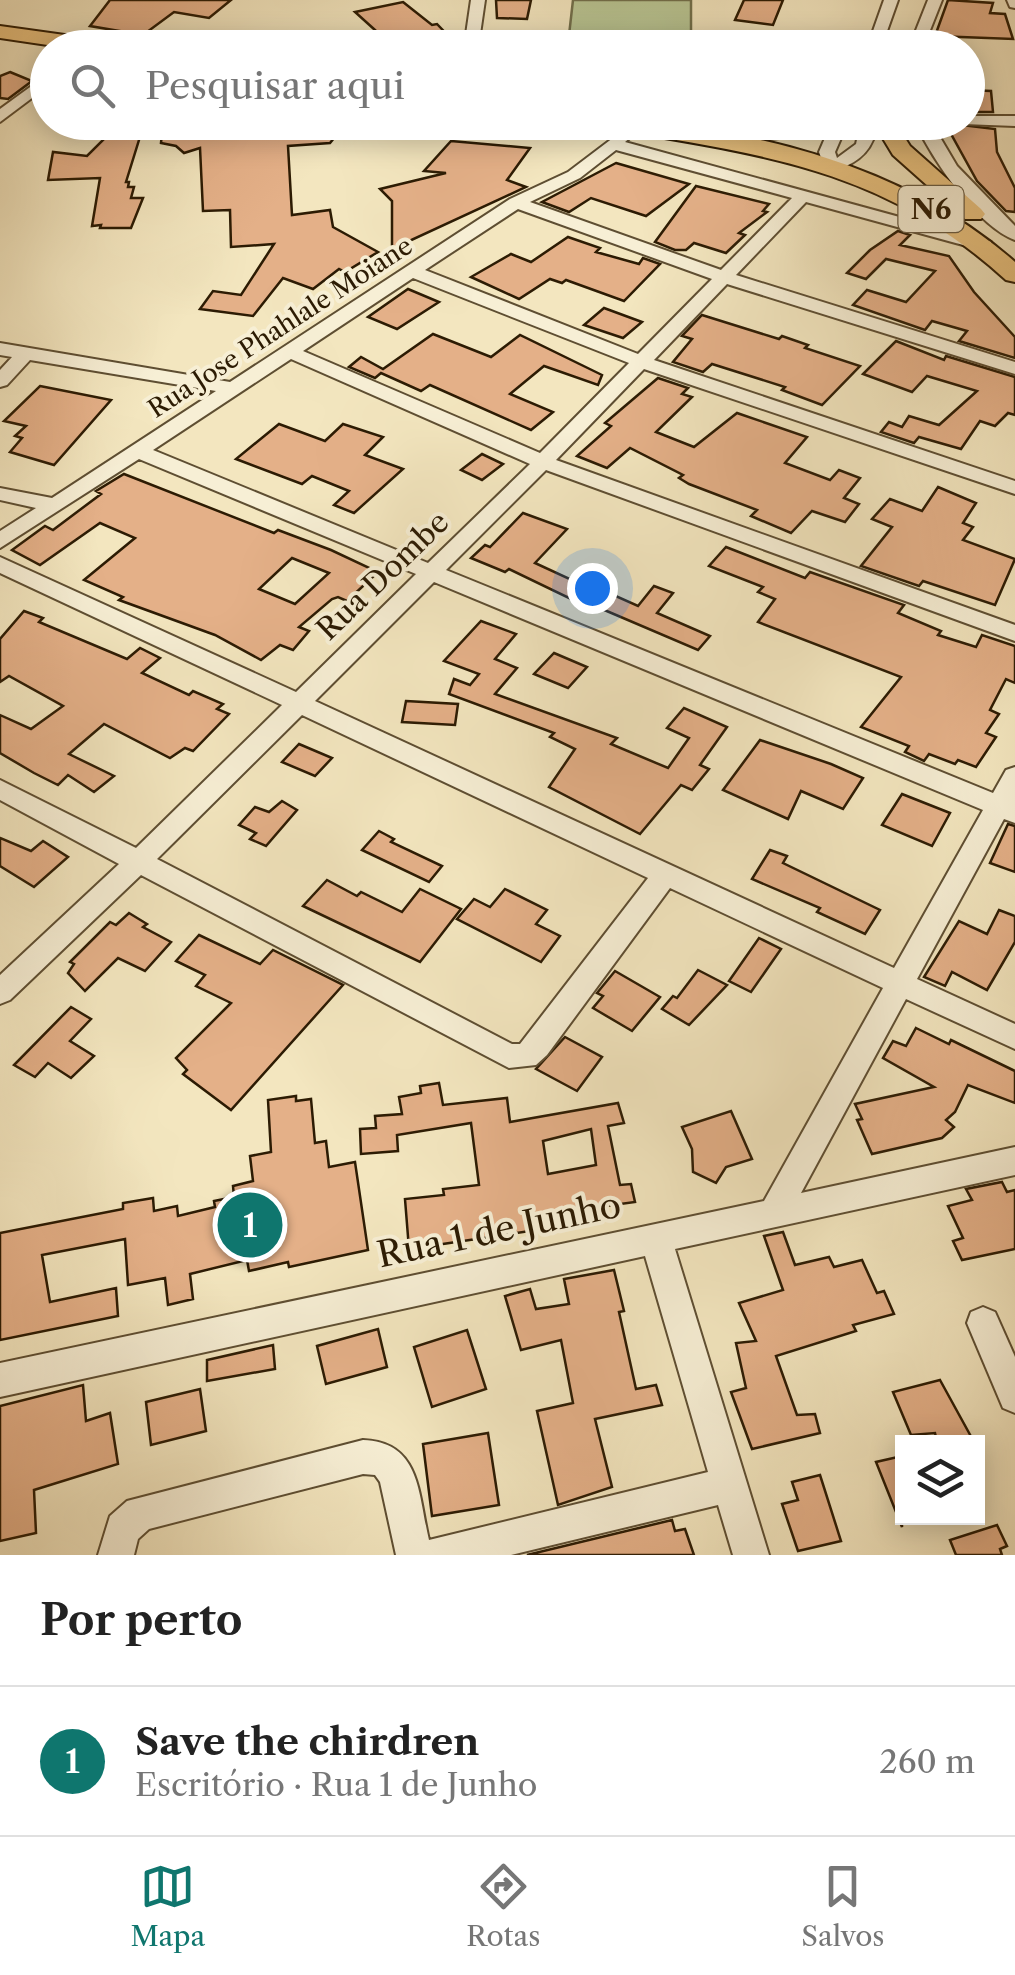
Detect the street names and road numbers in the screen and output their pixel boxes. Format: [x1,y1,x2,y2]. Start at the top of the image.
road number: N6 [898,186,964,232]
street label: Rua Jose Phahlale Moiane [142,230,418,425]
street label: Rua Dombe [309,503,456,648]
street label: Rua 1 de Junho [373,1183,625,1276]

